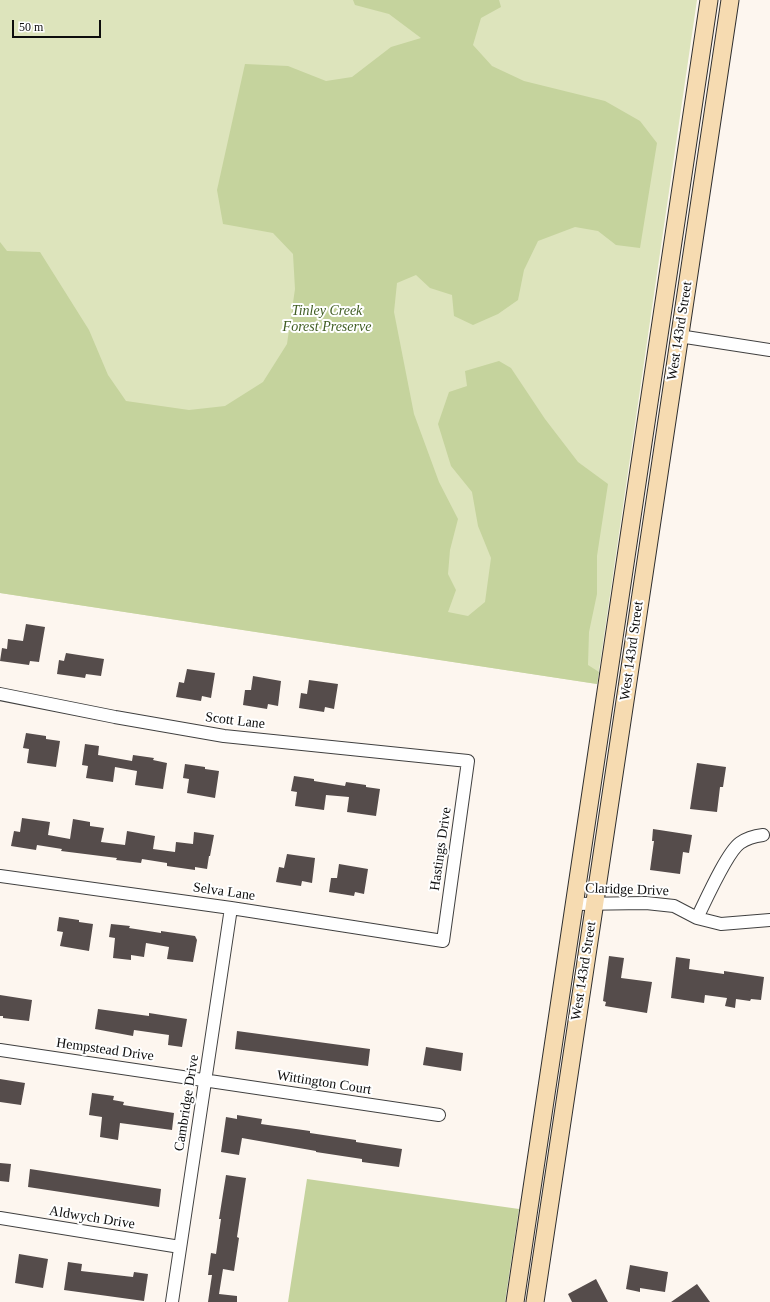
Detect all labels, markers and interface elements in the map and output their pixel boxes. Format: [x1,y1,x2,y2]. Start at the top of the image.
scale bar [14,12,103,38]
text: 50 m [19,20,43,34]
street label: West 143rd Street [664,280,696,382]
park label: Tinley Creek Forest Preserve [283,303,371,336]
street label: West 143rd Street [617,600,647,702]
street label: Scott Lane [204,709,266,733]
street label: Hastings Drive [427,806,455,892]
street label: Selva Lane [192,879,256,905]
street label: Claridge Drive [585,880,669,900]
street label: West 143rd Street [568,920,600,1022]
street label: Hempstead Drive [55,1035,155,1065]
street label: Cambridge Drive [171,1053,203,1153]
street label: Wittington Court [276,1067,372,1099]
street label: Aldwych Drive [48,1203,136,1233]

